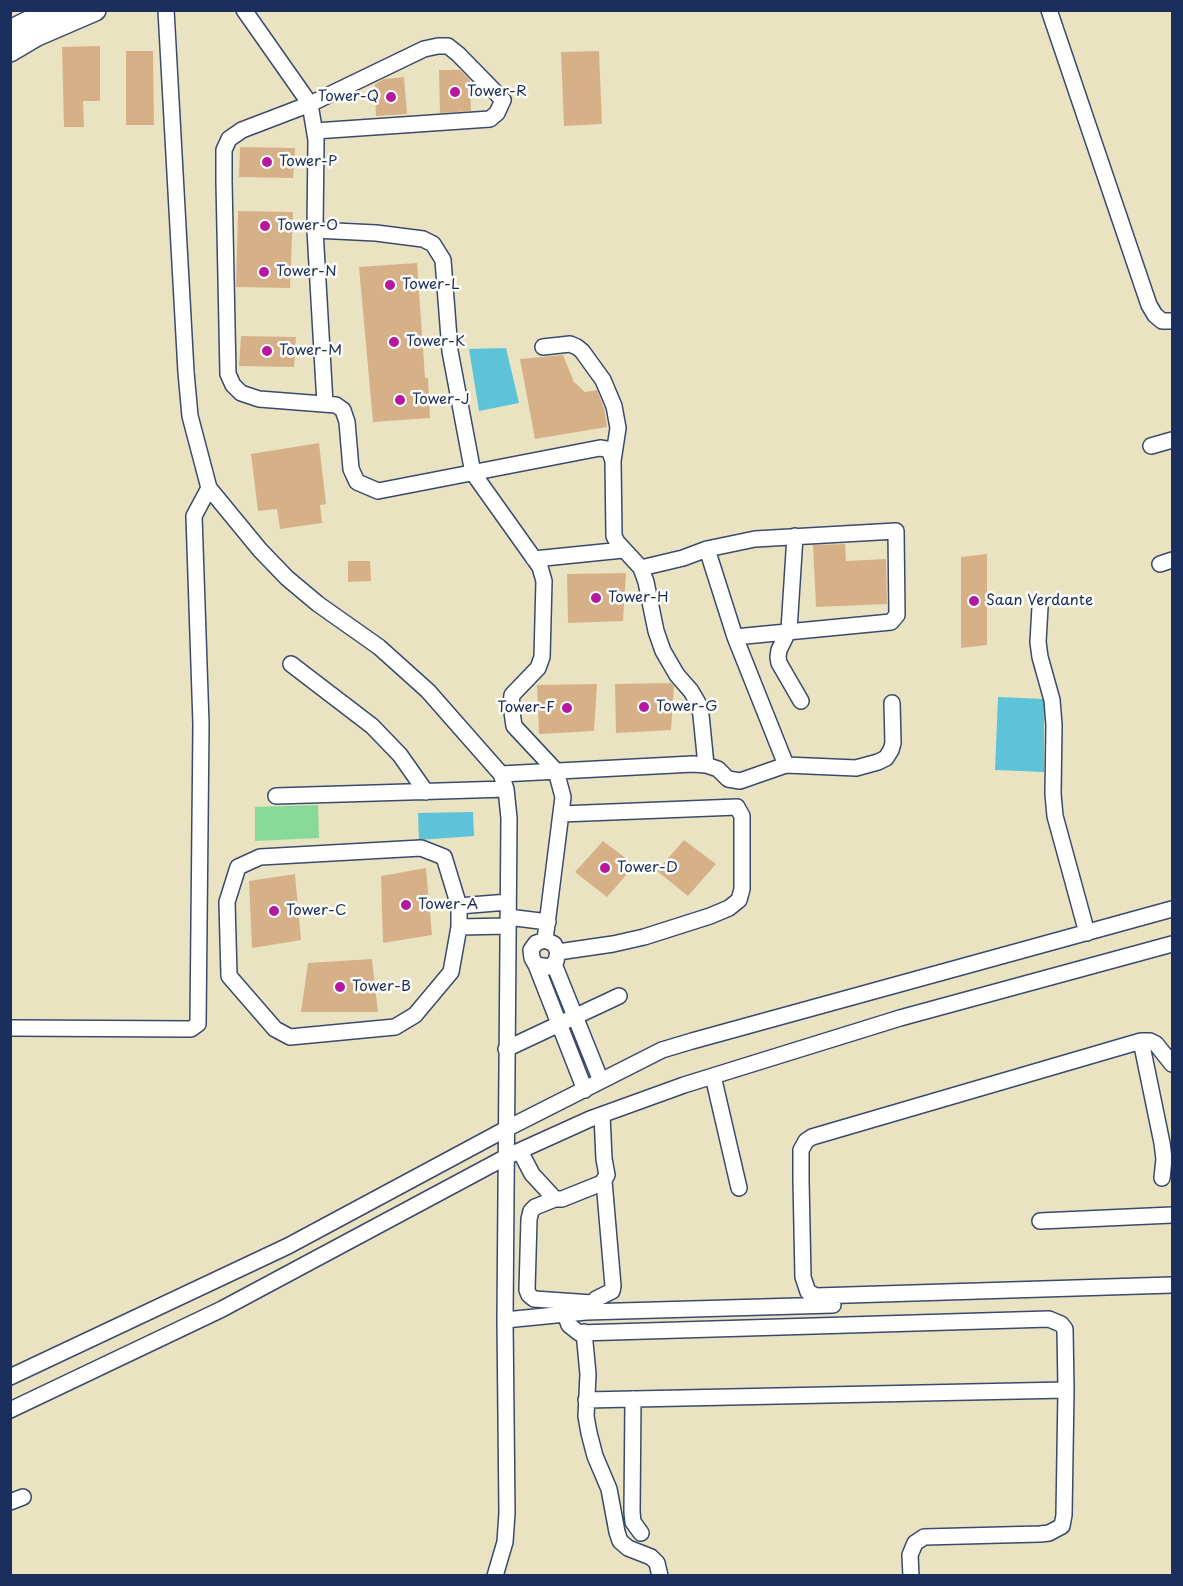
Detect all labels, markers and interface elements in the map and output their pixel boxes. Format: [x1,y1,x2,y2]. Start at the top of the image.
place label: Tower-R [467,83,527,101]
marker: Tower-R [448,85,462,99]
place label: Tower-Q [318,88,379,106]
marker: Tower-Q [384,90,398,104]
place label: Tower-P [279,153,337,171]
marker: Tower-P [260,155,274,169]
place label: Tower-O [277,217,338,235]
marker: Tower-O [258,219,272,233]
place label: Tower-N [276,263,337,281]
marker: Tower-N [257,265,271,279]
place label: Tower-L [402,276,460,294]
marker: Tower-L [383,278,397,292]
place label: Tower-K [406,333,465,351]
marker: Tower-K [387,335,401,349]
place label: Tower-M [279,342,342,360]
marker: Tower-M [260,344,274,358]
place label: Tower-J [412,391,470,409]
marker: Tower-J [393,393,407,407]
place label: Tower-H [608,589,669,607]
marker: Tower-H [589,591,603,605]
place label: Saan Verdante [986,592,1093,610]
marker: Saan Verdante [967,594,981,608]
place label: Tower-G [656,698,718,716]
place label: Tower-F [497,699,555,717]
marker: Tower-G [637,700,651,714]
marker: Tower-F [560,701,574,715]
place label: Tower-D [617,859,678,877]
marker: Tower-D [598,861,612,875]
place label: Tower-A [418,896,478,914]
marker: Tower-A [399,898,413,912]
place label: Tower-C [286,902,347,920]
marker: Tower-C [267,904,281,918]
place label: Tower-B [352,978,411,996]
marker: Tower-B [333,980,347,994]

